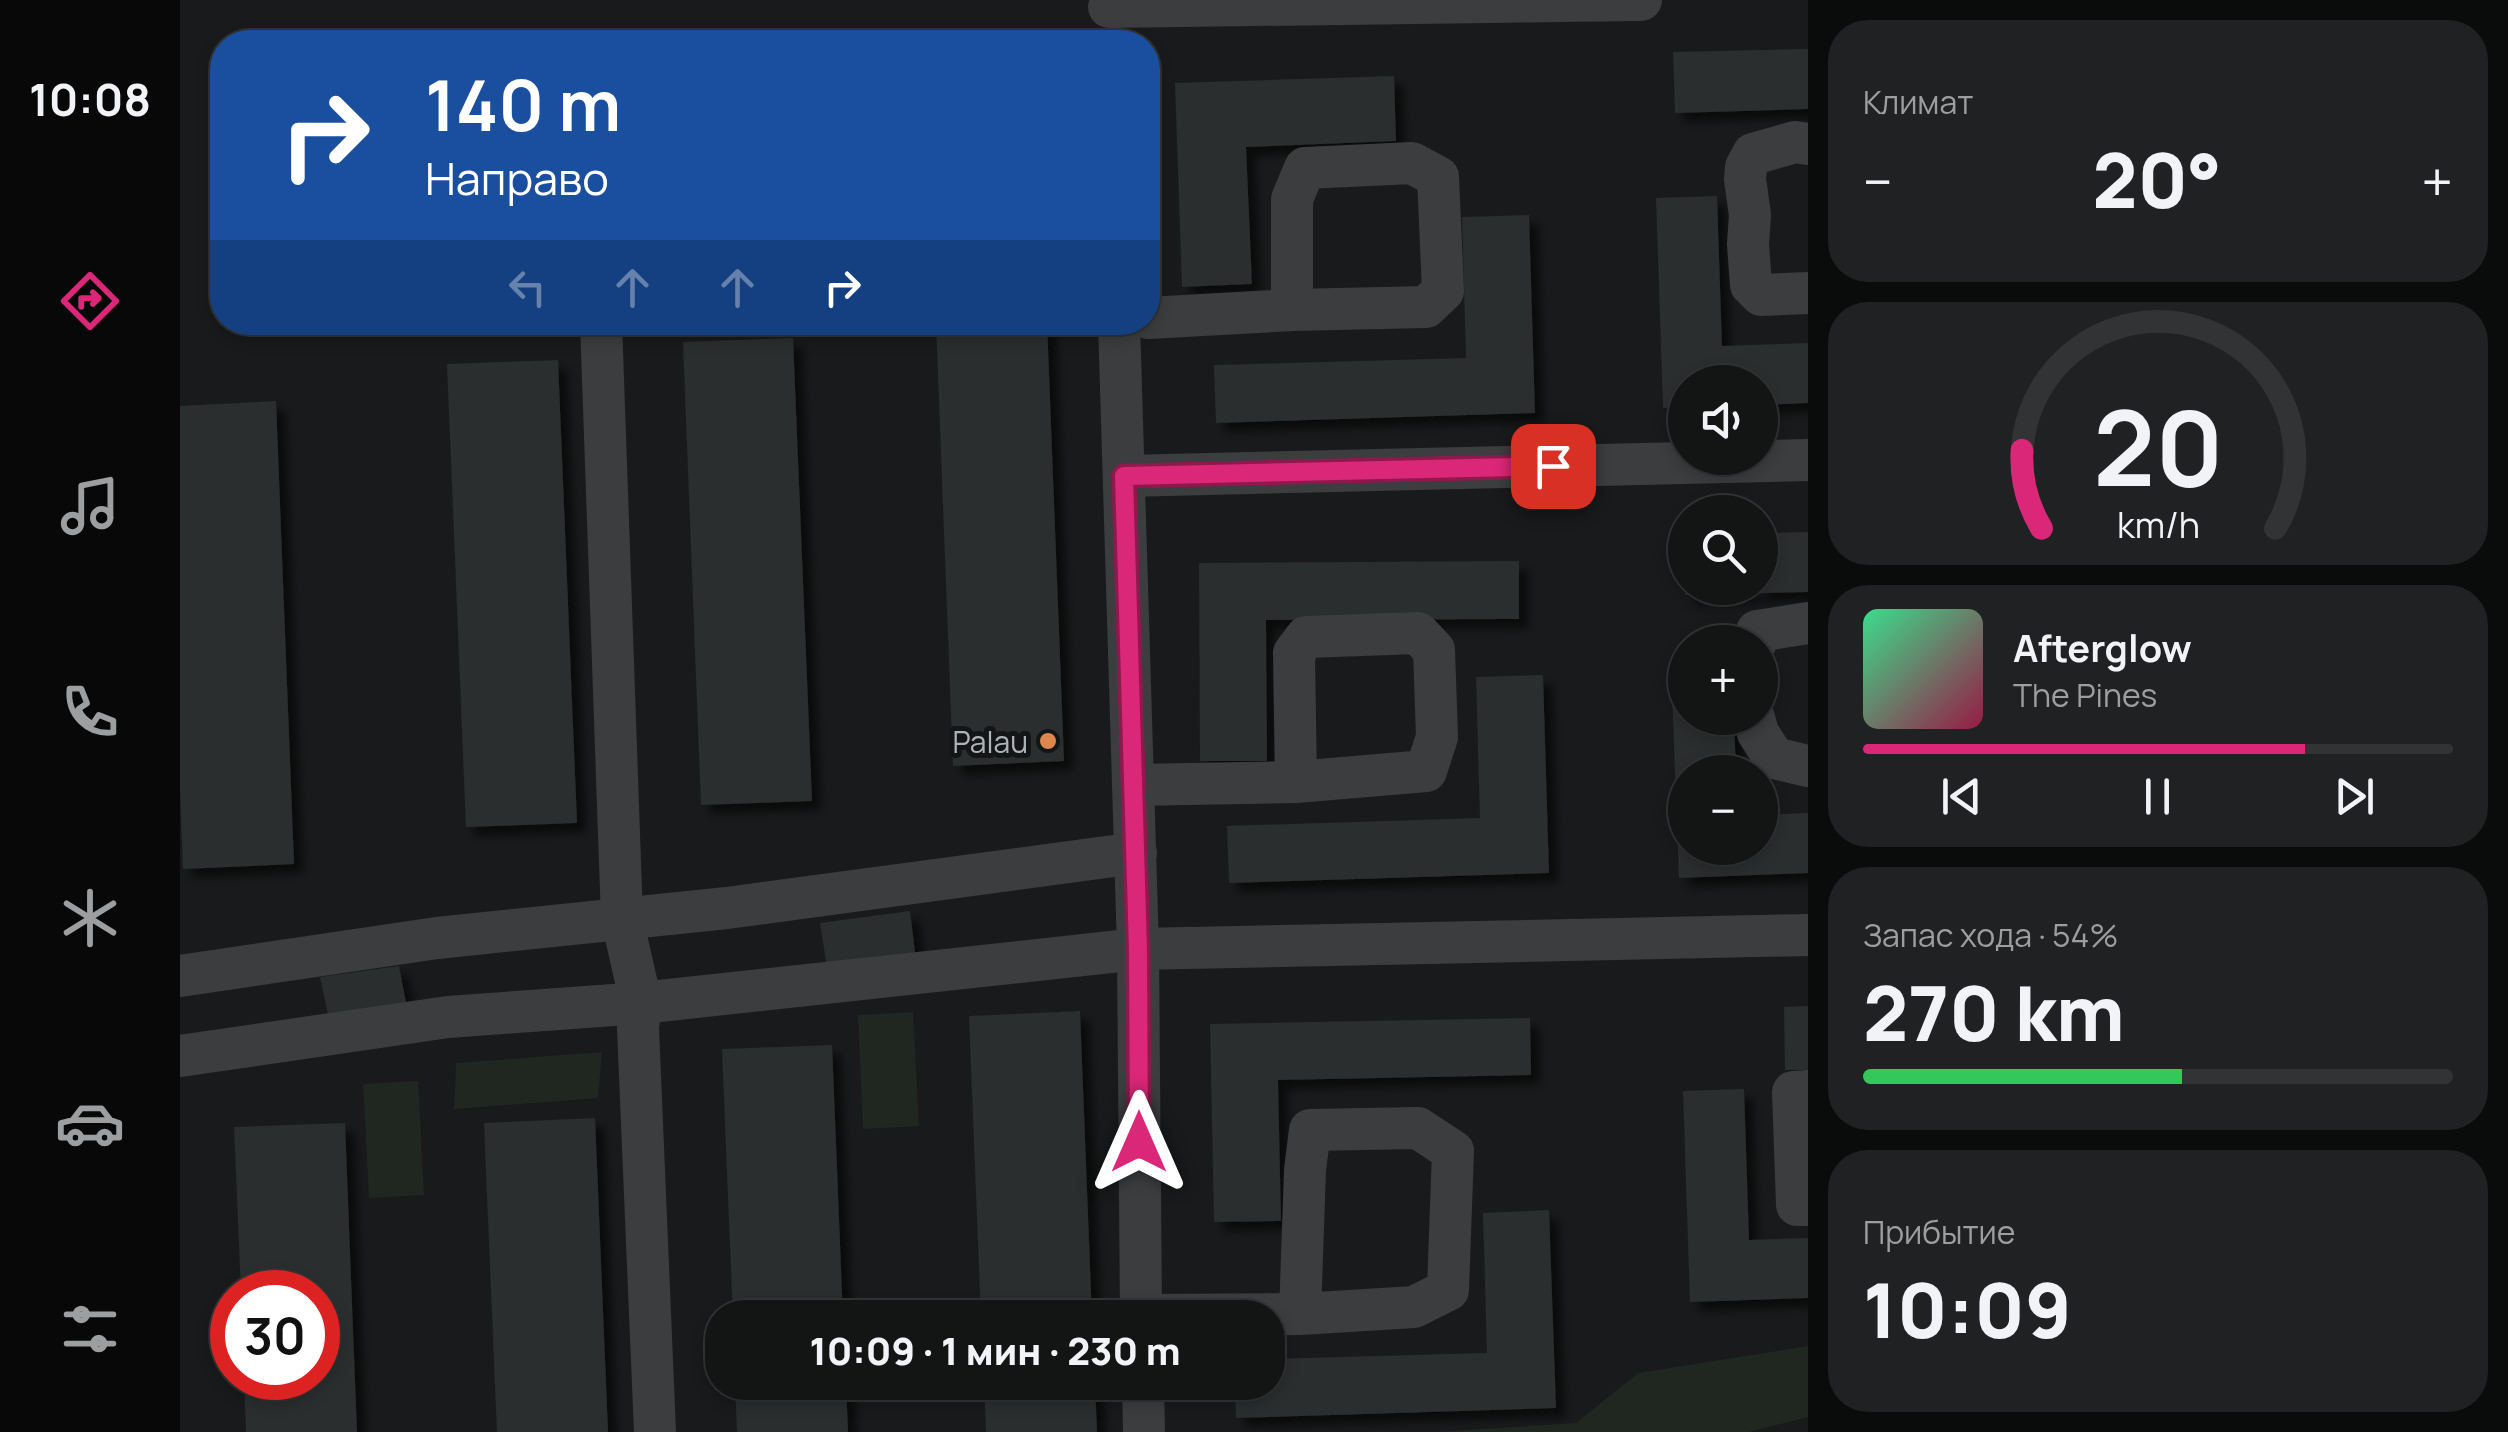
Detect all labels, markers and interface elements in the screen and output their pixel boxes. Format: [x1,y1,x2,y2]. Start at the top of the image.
text: 140 m [425,56,621,152]
text: 10:08 [29,68,151,130]
icon: right [260,70,390,200]
text: Климат [1863,80,1973,124]
text: 20° [2092,128,2222,231]
text: − [1863,143,1893,219]
text: + [2421,143,2453,219]
text: Направо [425,147,609,209]
icon: left [500,260,555,315]
icon: ahead [605,260,660,315]
icon: ahead [710,260,765,315]
icon: right [815,260,870,315]
icon: directions [55,266,125,336]
map controls [1668,365,1778,865]
button: sound [1668,365,1778,475]
text: 20 [2093,375,2223,517]
pin [1511,424,1596,509]
icon: arrive [1526,439,1581,494]
icon: music [55,471,125,541]
button: search [1668,495,1778,605]
text: km/h [2116,500,2200,549]
text: Afterglow [2013,621,2192,673]
button: + [1668,625,1778,735]
text: The Pines [2013,673,2157,717]
icon: phone [55,677,125,747]
place label: Palau [952,721,1028,762]
marker: Palau [1037,730,1059,752]
button: − [1668,755,1778,865]
icon: previous [1934,769,1989,824]
icon: pause [2130,769,2185,824]
icon: next [2327,769,2382,824]
icon: climate [55,883,125,953]
text: Запас хода · 54% [1863,913,2118,957]
text: 270 km [1863,961,2125,1064]
icon: car [55,1088,125,1158]
position arrow [1087,1090,1191,1194]
text: Прибытие [1863,1210,2016,1254]
text: 10:09 [1863,1258,2072,1361]
speed limit sign: 30 [210,1270,340,1400]
icon: filters [55,1294,125,1364]
text: 10:09 · 1 мин · 230 m [809,1324,1181,1376]

